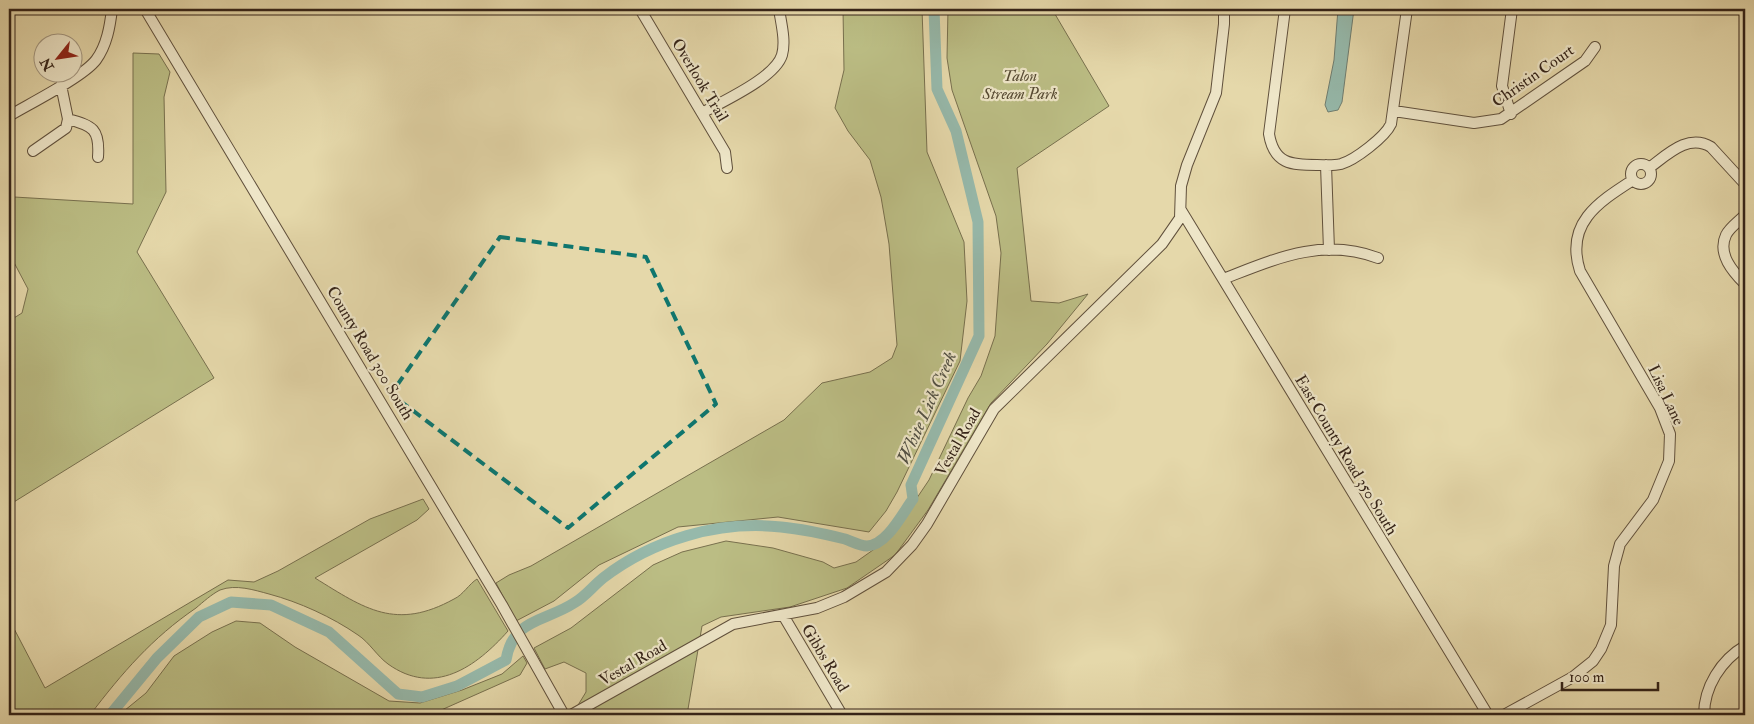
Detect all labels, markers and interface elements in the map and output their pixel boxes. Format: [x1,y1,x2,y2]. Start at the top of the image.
north arrow [32,32,82,82]
street label: Overlook Trail [667,35,733,125]
street label: Christin Court [1488,40,1578,112]
text: N [36,54,58,75]
park label: Talon Stream Park [981,66,1058,104]
street label: County Road 300 South [322,282,418,424]
water label: White Lick Creek [892,348,962,468]
street label: Lisa Lane [1643,362,1689,429]
street label: East County Road 350 South [1290,371,1402,539]
street label: Vestal Road [931,404,985,479]
street label: Gibbs Road [797,620,853,696]
street label: Vestal Road [596,636,671,690]
scale bar [1562,659,1658,691]
text: 100 m [1569,668,1605,687]

